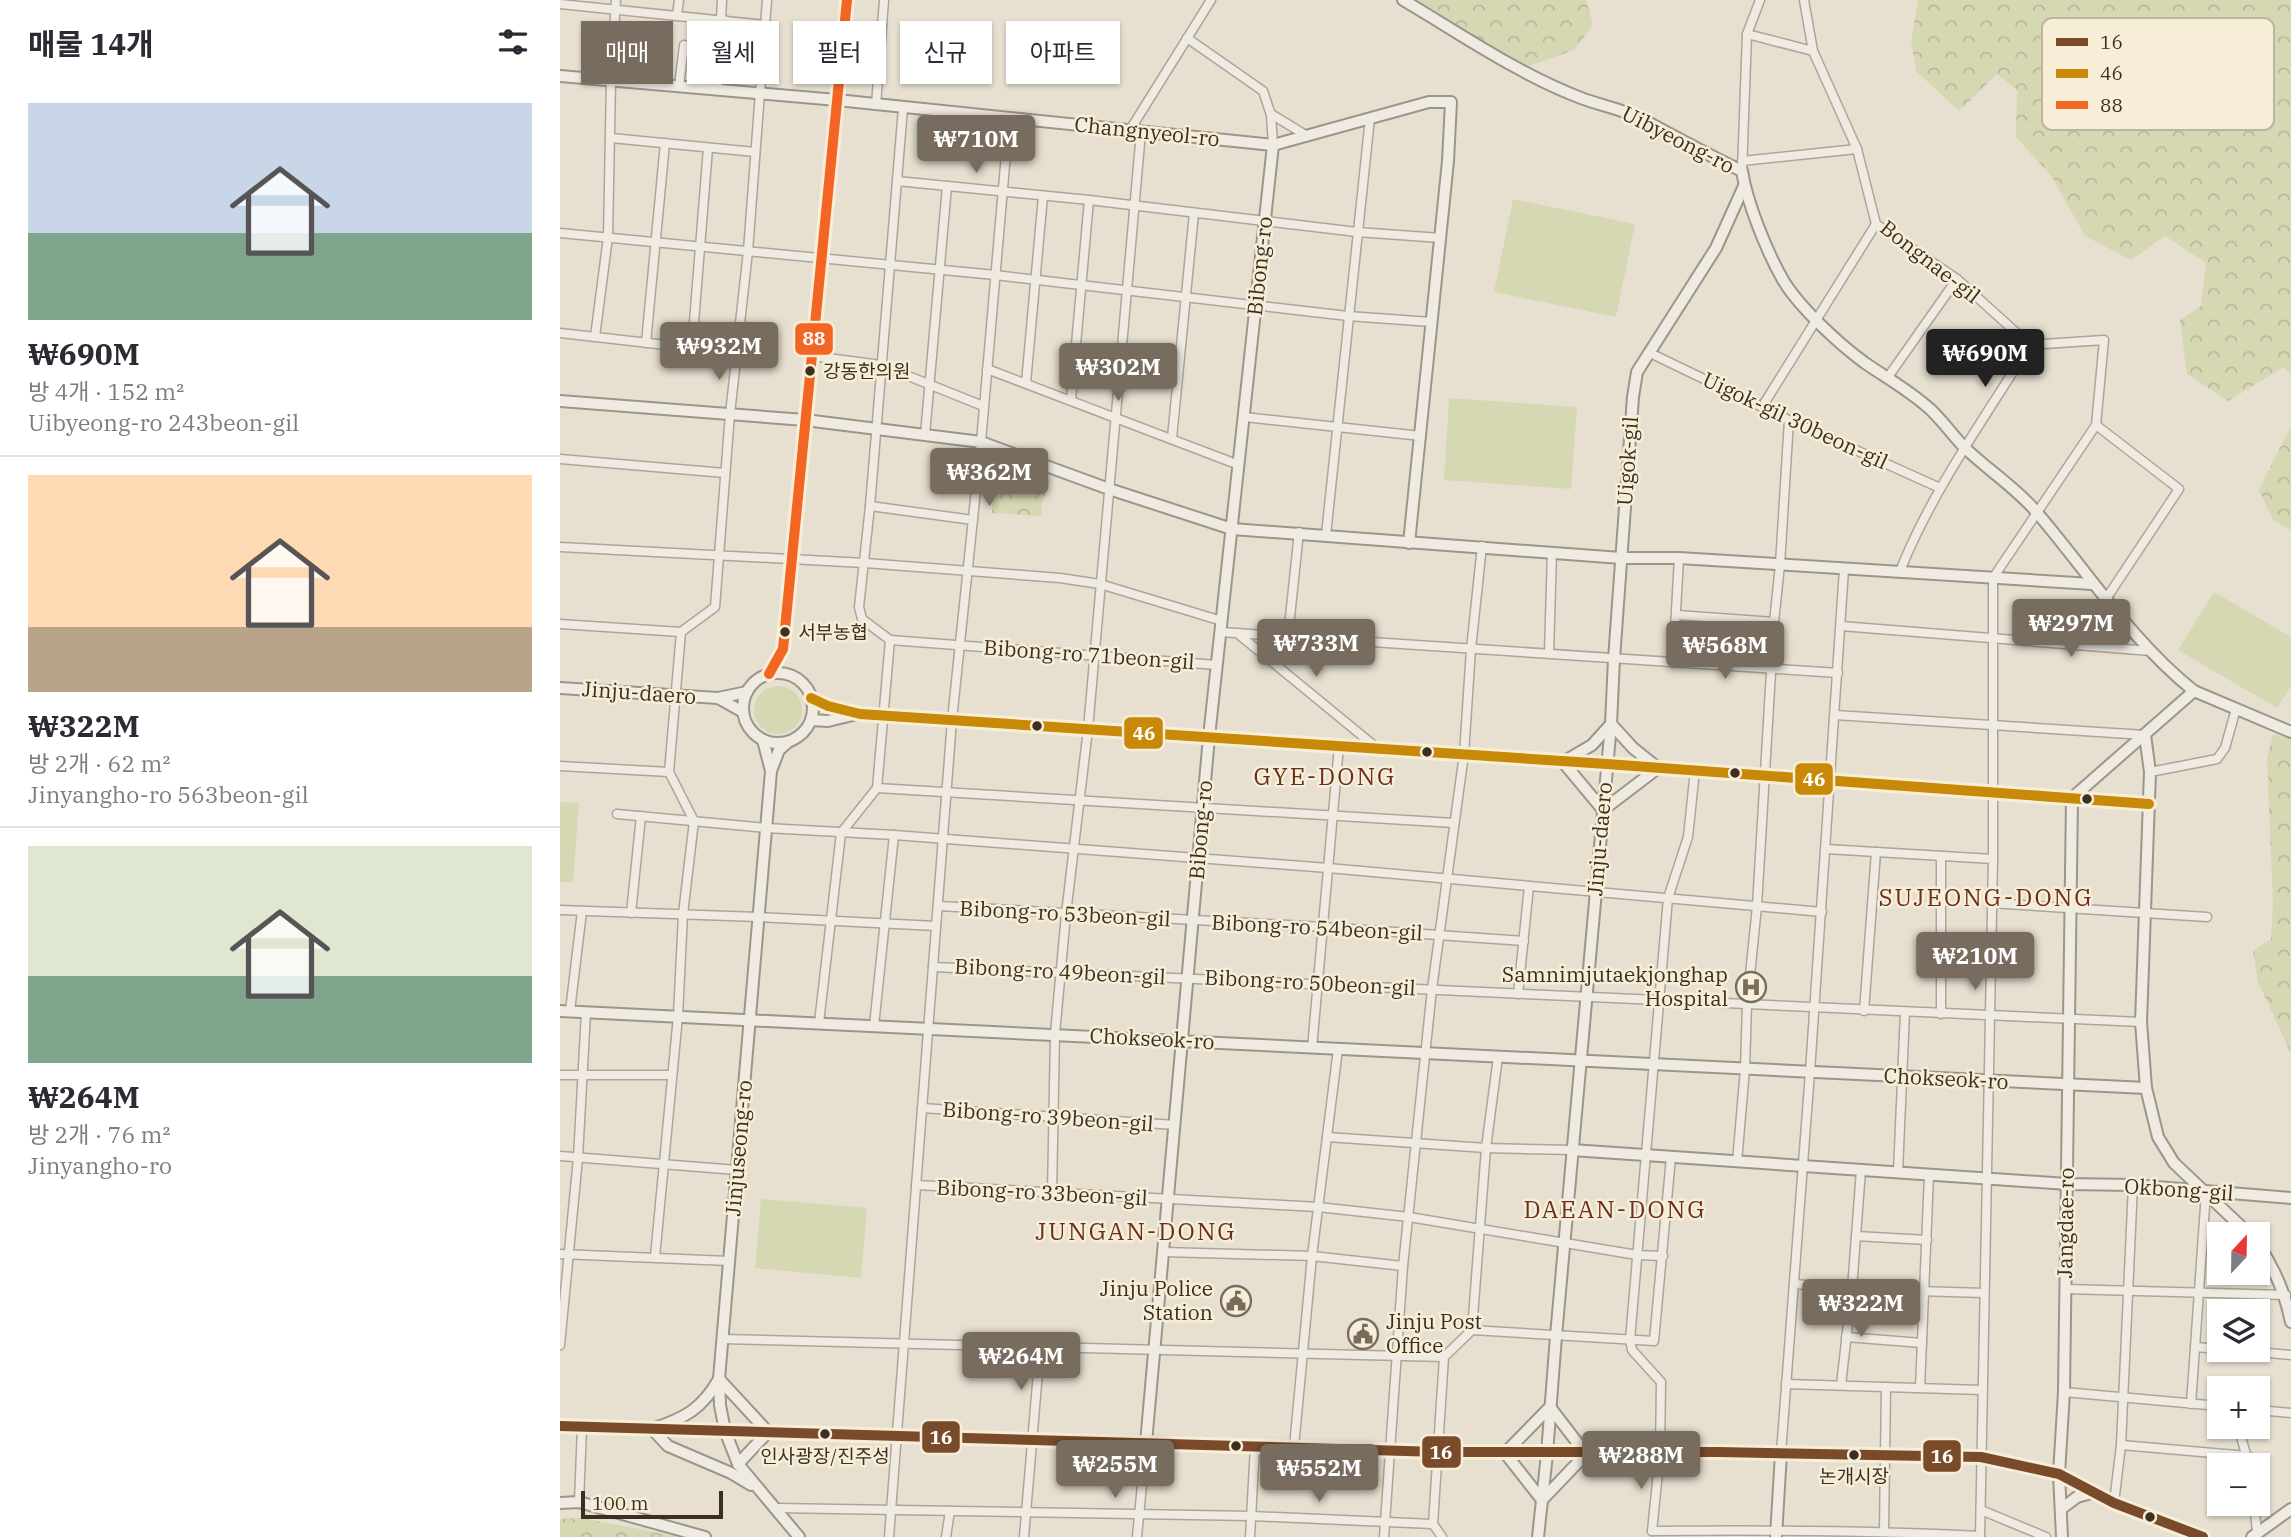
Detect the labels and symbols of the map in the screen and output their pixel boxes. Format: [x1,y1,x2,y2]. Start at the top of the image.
legend [2042,18,2274,130]
text: 16 [2100,30,2123,54]
text: 46 [2100,61,2123,85]
text: 88 [2100,93,2123,117]
street label: Uibyeong-ro [1617,99,1740,179]
street label: Changnyeol-ro [1073,109,1221,153]
pin: ₩710M [927,116,1025,175]
street label: Bongnae-gil [1875,213,1986,309]
street label: Bibong-ro [1240,215,1278,317]
pin: ₩932M [670,322,768,382]
line badge: 88 [794,322,834,356]
text: 88 [803,326,825,350]
pin: ₩690M [1936,330,2034,389]
pin: ₩302M [1069,344,1167,403]
place label: 강동한의원 [823,359,910,383]
marker: 강동한의원 [803,364,817,378]
street label: Uigok-gil 30beon-gil [1698,365,1893,475]
street label: Uigok-gil [1610,415,1644,507]
pin: ₩362M [940,448,1038,508]
pin: ₩297M [2022,600,2120,659]
place label: 서부농협 [798,620,868,644]
pin: ₩733M [1267,620,1365,679]
pin: ₩568M [1676,622,1774,681]
marker: 서부농협 [778,625,792,639]
street label: Bibong-ro 71beon-gil [982,633,1196,675]
street label: Jinju-daero [581,674,697,710]
line badge: 46 [1123,716,1164,750]
unlabelled marker [1030,719,1044,733]
text: 46 [1133,721,1155,745]
unlabelled marker [1420,745,1434,759]
district label: GYE-DONG [1254,760,1396,792]
line badge: 46 [1794,762,1834,796]
unlabelled marker [1728,766,1742,780]
text: 46 [1803,767,1825,791]
street label: Bibong-ro [1182,779,1218,881]
street label: Jinju-daero [1580,781,1618,897]
unlabelled marker [2080,792,2094,806]
district label: SUJEONG-DONG [1878,881,2094,913]
street label: Bibong-ro 53beon-gil [959,893,1171,933]
street label: Bibong-ro 54beon-gil [1211,907,1423,947]
pin: ₩210M [1926,932,2024,992]
street label: Bibong-ro 49beon-gil [954,951,1166,991]
place label: Samnimjutaekjonghap Hospital [1502,960,1728,1012]
street label: Bibong-ro 50beon-gil [1204,962,1416,1002]
hospital icon: Samnimjutaekjonghap Hospital [1734,970,1768,1004]
street label: Chokseok-ro [1089,1021,1215,1055]
street label: Chokseok-ro [1883,1061,2009,1095]
street label: Jinjuseong-ro [718,1079,758,1217]
street label: Bibong-ro 39beon-gil [941,1095,1155,1137]
street label: Jangdae-ro [2050,1167,2080,1279]
street label: Okbong-gil [2123,1171,2235,1207]
street label: Bibong-ro 33beon-gil [936,1172,1148,1212]
district label: DAEAN-DONG [1523,1193,1707,1225]
district label: JUNGAN-DONG [1035,1215,1237,1247]
north arrow [2207,1222,2270,1284]
place label: Jinju Police Station [1100,1274,1213,1326]
pin: ₩322M [1812,1280,1910,1339]
public building icon: Jinju Police Station [1219,1284,1253,1318]
place label: Jinju Post Office [1386,1307,1482,1359]
public building icon: Jinju Post Office [1346,1317,1380,1351]
pin: ₩264M [972,1332,1070,1392]
line badge: 16 [921,1420,961,1454]
text: 16 [930,1425,952,1449]
marker: 인사광장/진주성 [818,1427,832,1441]
pin: ₩288M [1592,1432,1690,1491]
line badge: 16 [1421,1435,1462,1469]
unlabelled marker [1229,1439,1243,1453]
line badge: 16 [1922,1439,1962,1473]
pin: ₩255M [1066,1440,1164,1500]
text: 16 [1430,1440,1452,1464]
place label: 인사광장/진주성 [760,1444,890,1468]
pin: ₩552M [1270,1444,1368,1504]
text: 16 [1931,1444,1953,1468]
marker: 논개시장 [1847,1448,1861,1462]
place label: 논개시장 [1819,1464,1889,1488]
scale bar [581,1488,723,1520]
unlabelled marker [2143,1510,2157,1524]

